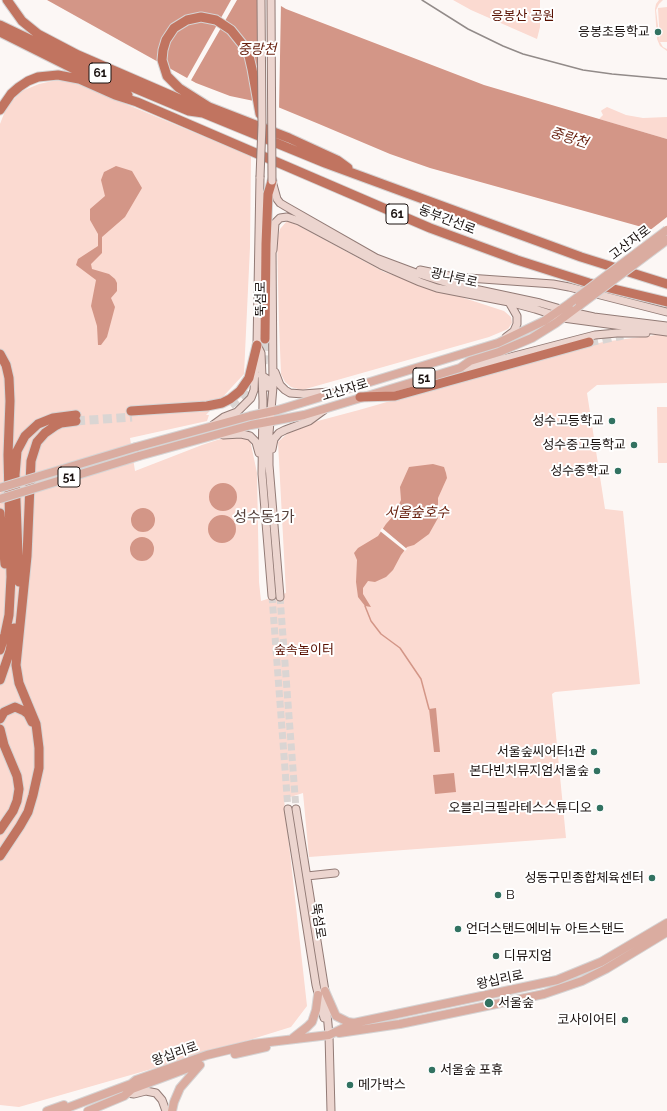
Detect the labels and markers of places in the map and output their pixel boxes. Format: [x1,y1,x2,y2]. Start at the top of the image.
place label: 응봉초등학교 [578,24,650,40]
marker: 응봉초등학교 [653,27,663,37]
place label: 성수고등학교 [532,413,604,429]
marker: 성수고등학교 [607,416,617,426]
place label: 성수중고등학교 [542,437,626,453]
marker: 성수중고등학교 [629,440,639,450]
place label: 성수중학교 [550,463,610,479]
marker: 성수중학교 [613,466,623,476]
place label: 서울숲씨어터1관 [497,744,586,760]
marker: 서울숲씨어터1관 [589,747,599,757]
place label: 본다빈치뮤지엄서울숲 [469,763,589,779]
marker: 본다빈치뮤지엄서울숲 [592,766,602,776]
place label: 오블리크필라테스스튜디오 [448,800,592,816]
marker: 오블리크필라테스스튜디오 [595,803,605,813]
place label: 성동구민종합체육센터 [524,870,644,886]
marker: 성동구민종합체육센터 [647,873,657,883]
place label: B [506,887,515,903]
marker: B [493,890,503,900]
place label: 언더스탠드에비뉴 아트스탠드 [466,921,625,937]
marker: 언더스탠드에비뉴 아트스탠드 [453,924,463,934]
place label: 디뮤지엄 [504,948,552,964]
marker: 디뮤지엄 [491,951,501,961]
place label: 서울숲 [498,995,534,1011]
marker: 서울숲 [483,997,495,1009]
place label: 코사이어티 [557,1012,617,1028]
marker: 코사이어티 [620,1015,630,1025]
place label: 서울숲 포휴 [440,1062,503,1078]
marker: 서울숲 포휴 [427,1065,437,1075]
place label: 메가박스 [358,1077,406,1093]
marker: 메가박스 [345,1080,355,1090]

